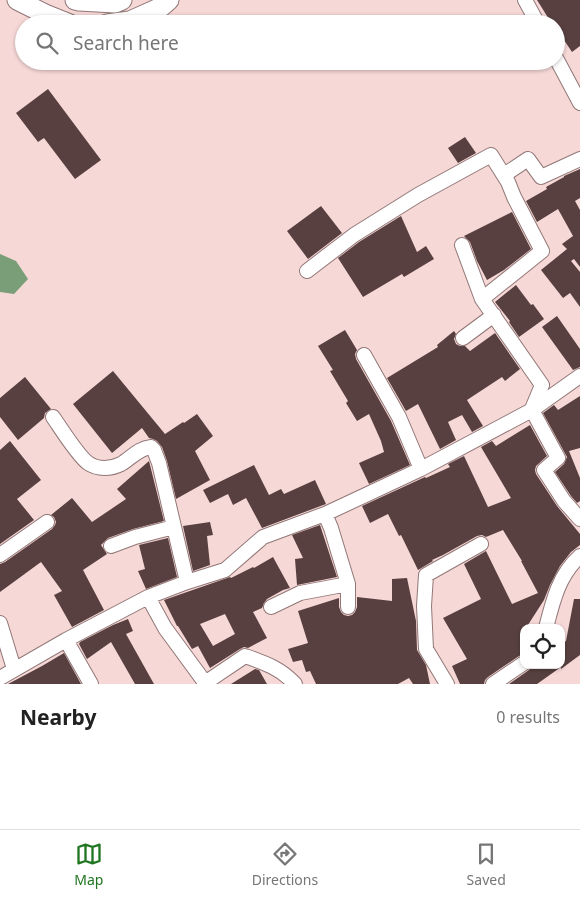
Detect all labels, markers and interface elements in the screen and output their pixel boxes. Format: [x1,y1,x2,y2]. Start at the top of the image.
search box [15,15,565,70]
icon: search [33,29,61,57]
text: Search here [73,30,179,56]
map controls [520,624,565,669]
button: locate [520,624,565,669]
text: Nearby [20,703,96,731]
text: 0 results [496,706,560,728]
tab: Map [74,840,103,889]
tab: Directions [252,840,318,889]
tab: Saved [467,840,506,889]

